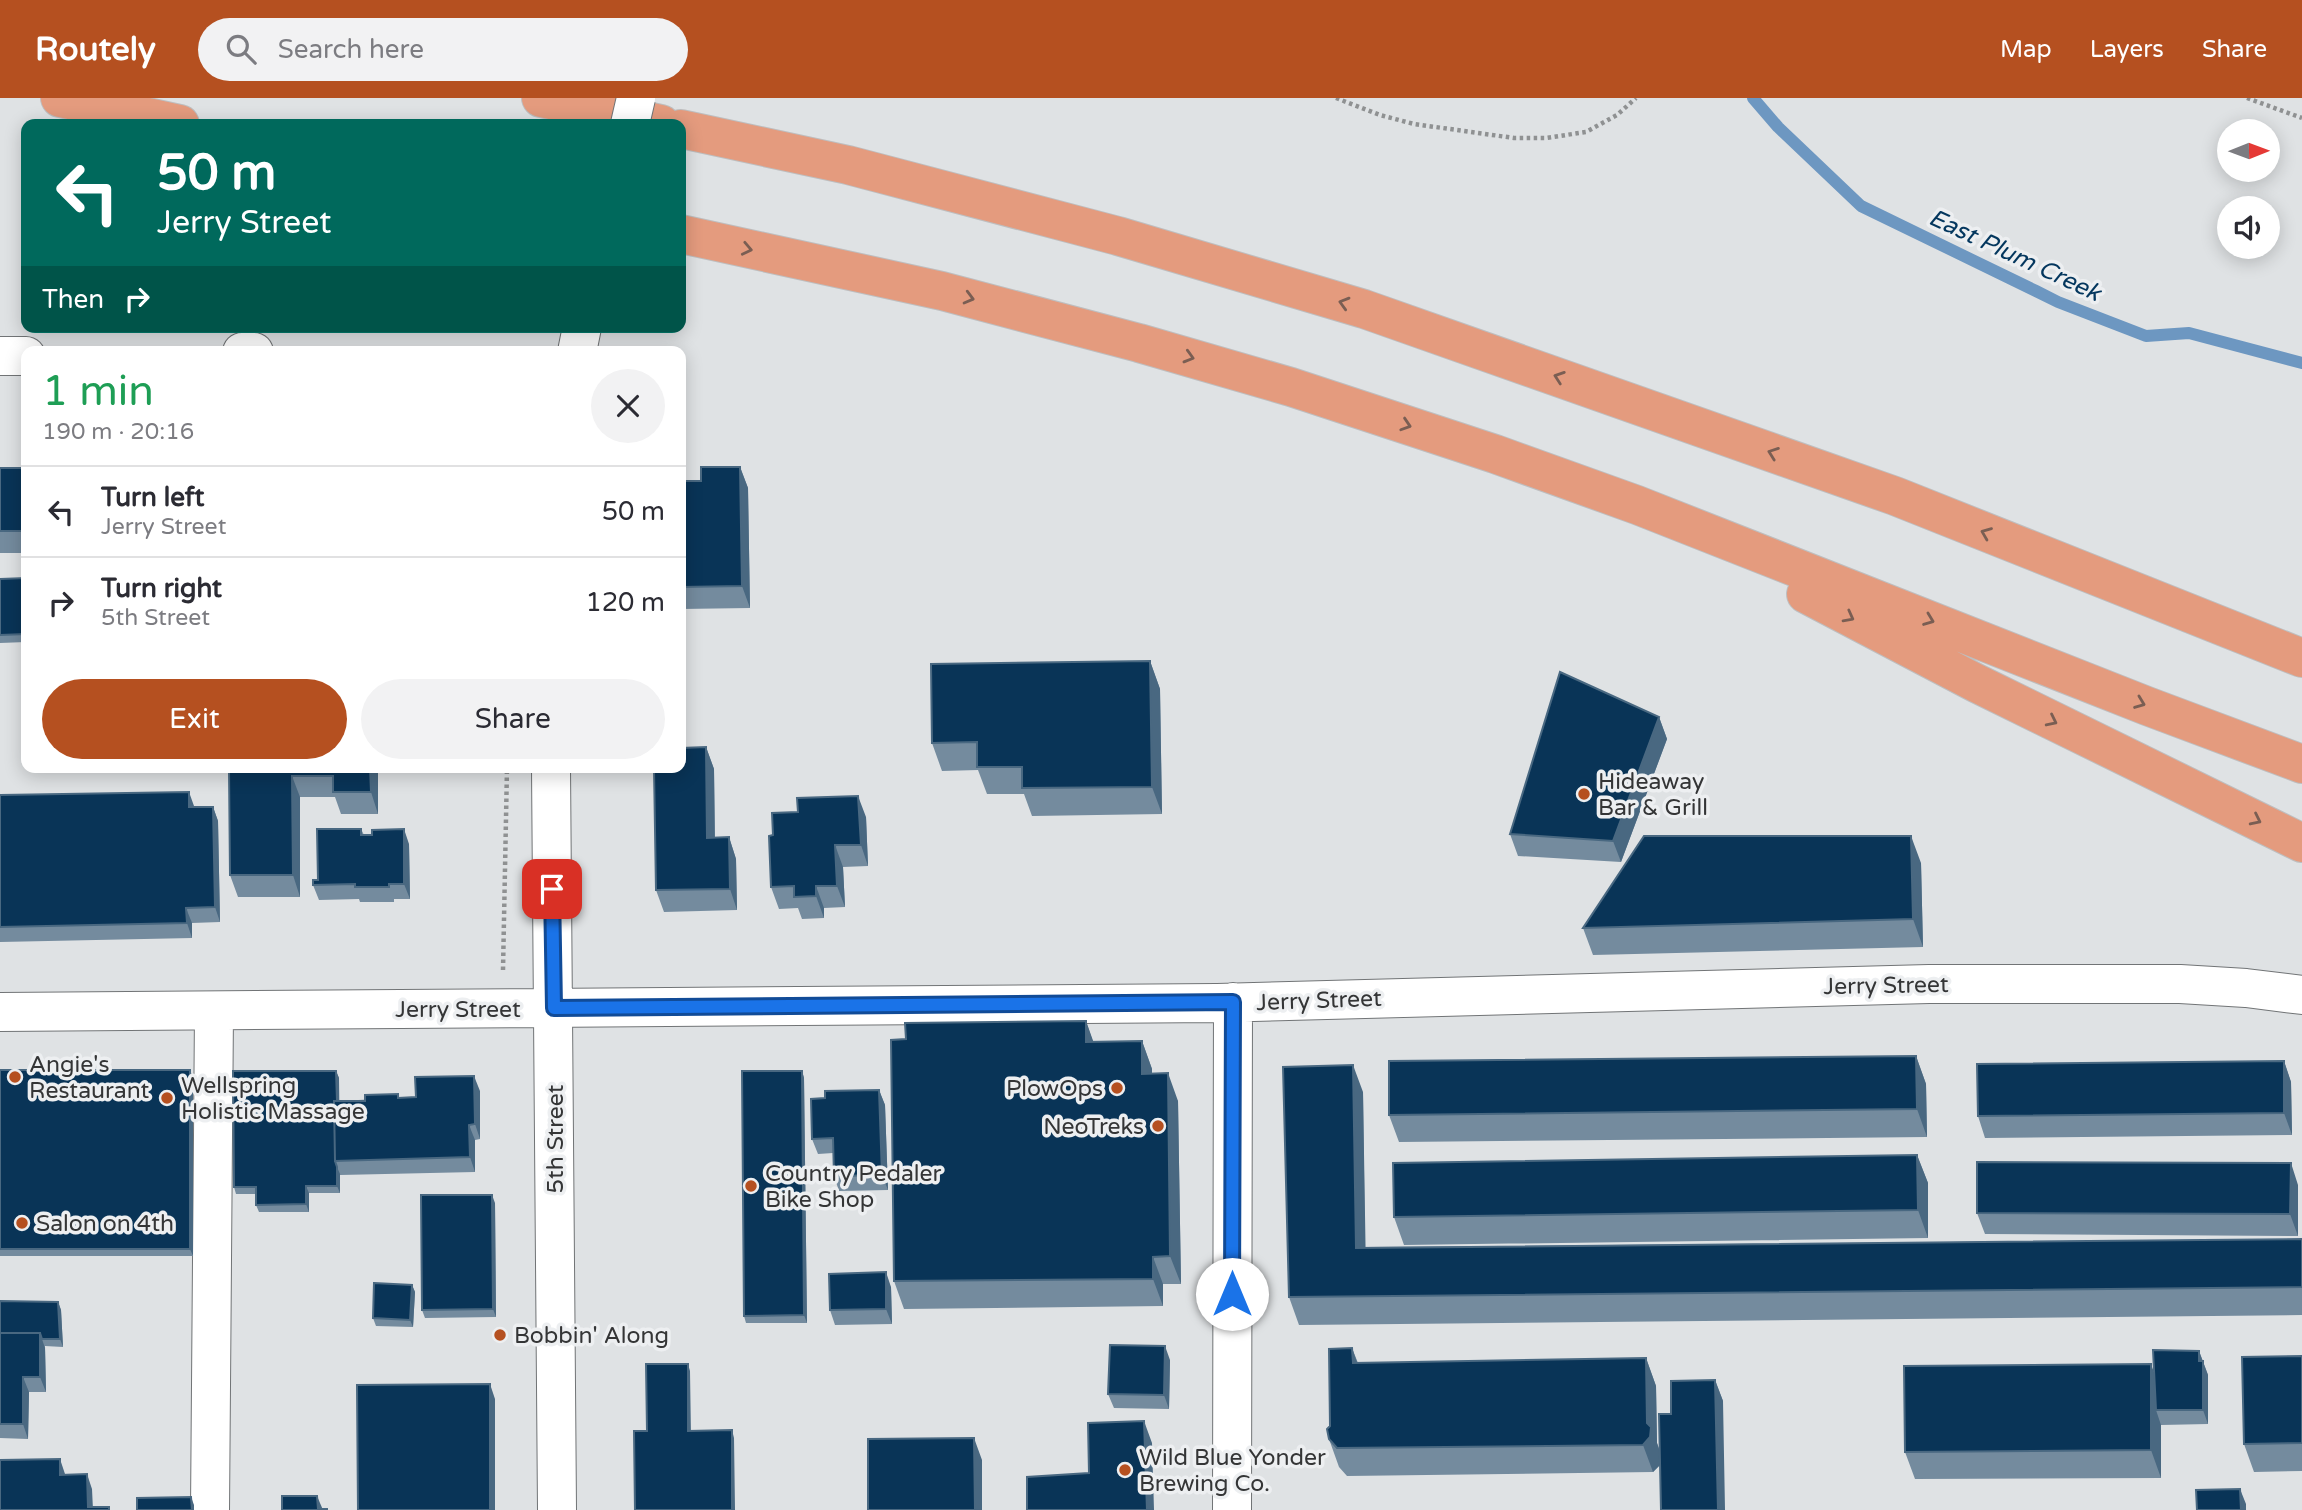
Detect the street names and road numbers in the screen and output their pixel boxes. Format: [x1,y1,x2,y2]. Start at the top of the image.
street label: Jerry Street [1823,971,1949,1001]
street label: Jerry Street [1256,985,1382,1017]
street label: Jerry Street [395,996,521,1024]
street label: 5th Street [542,1084,570,1193]

